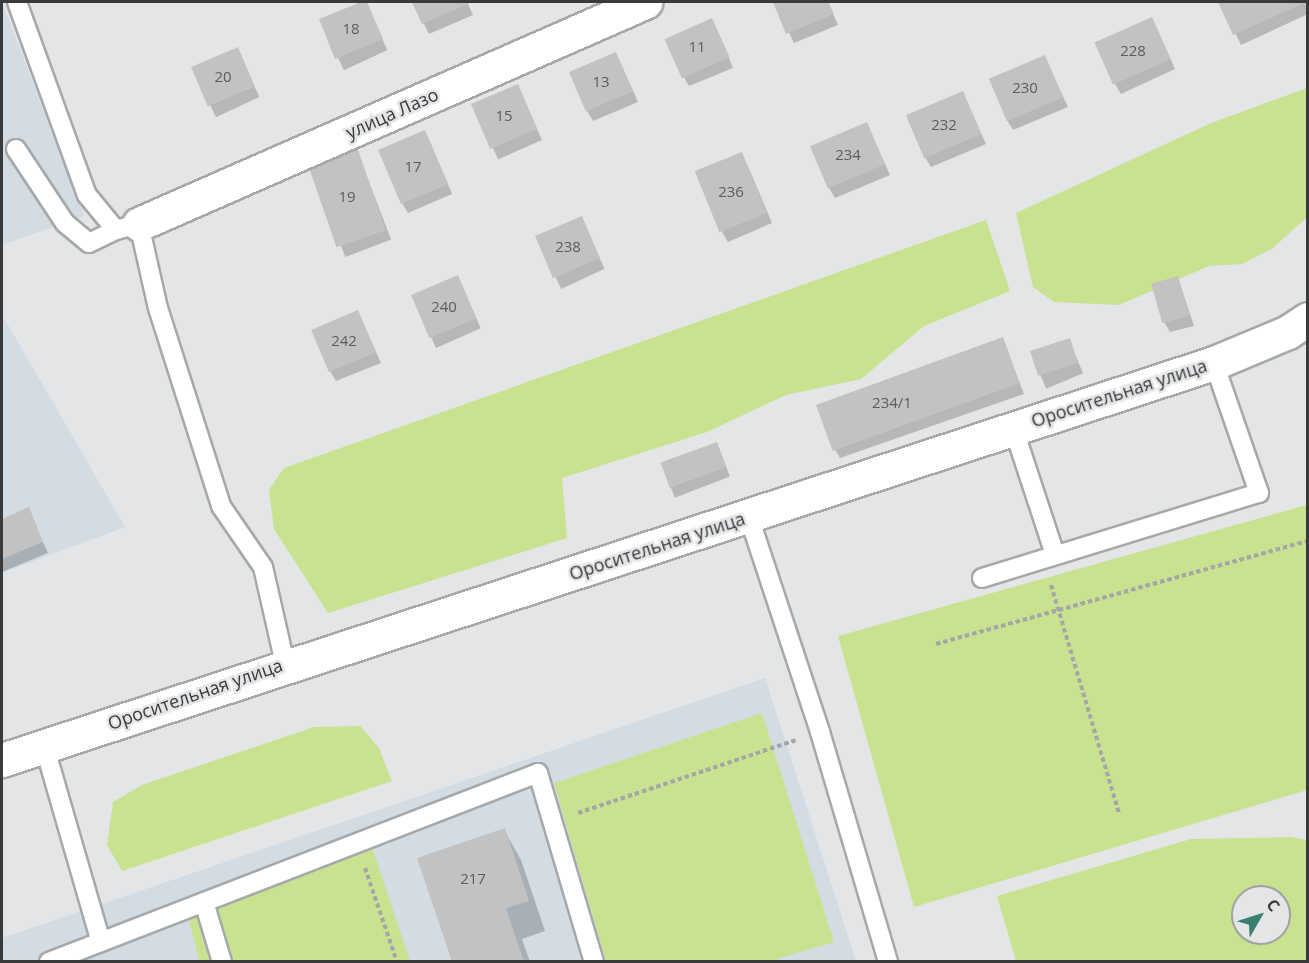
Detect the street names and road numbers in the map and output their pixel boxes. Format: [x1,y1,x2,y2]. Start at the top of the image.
street label: улица Лазо [342,83,442,143]
street label: Оросительная улица [1028,354,1210,432]
street label: Оросительная улица [566,507,748,585]
street label: Оросительная улица [105,654,285,734]

